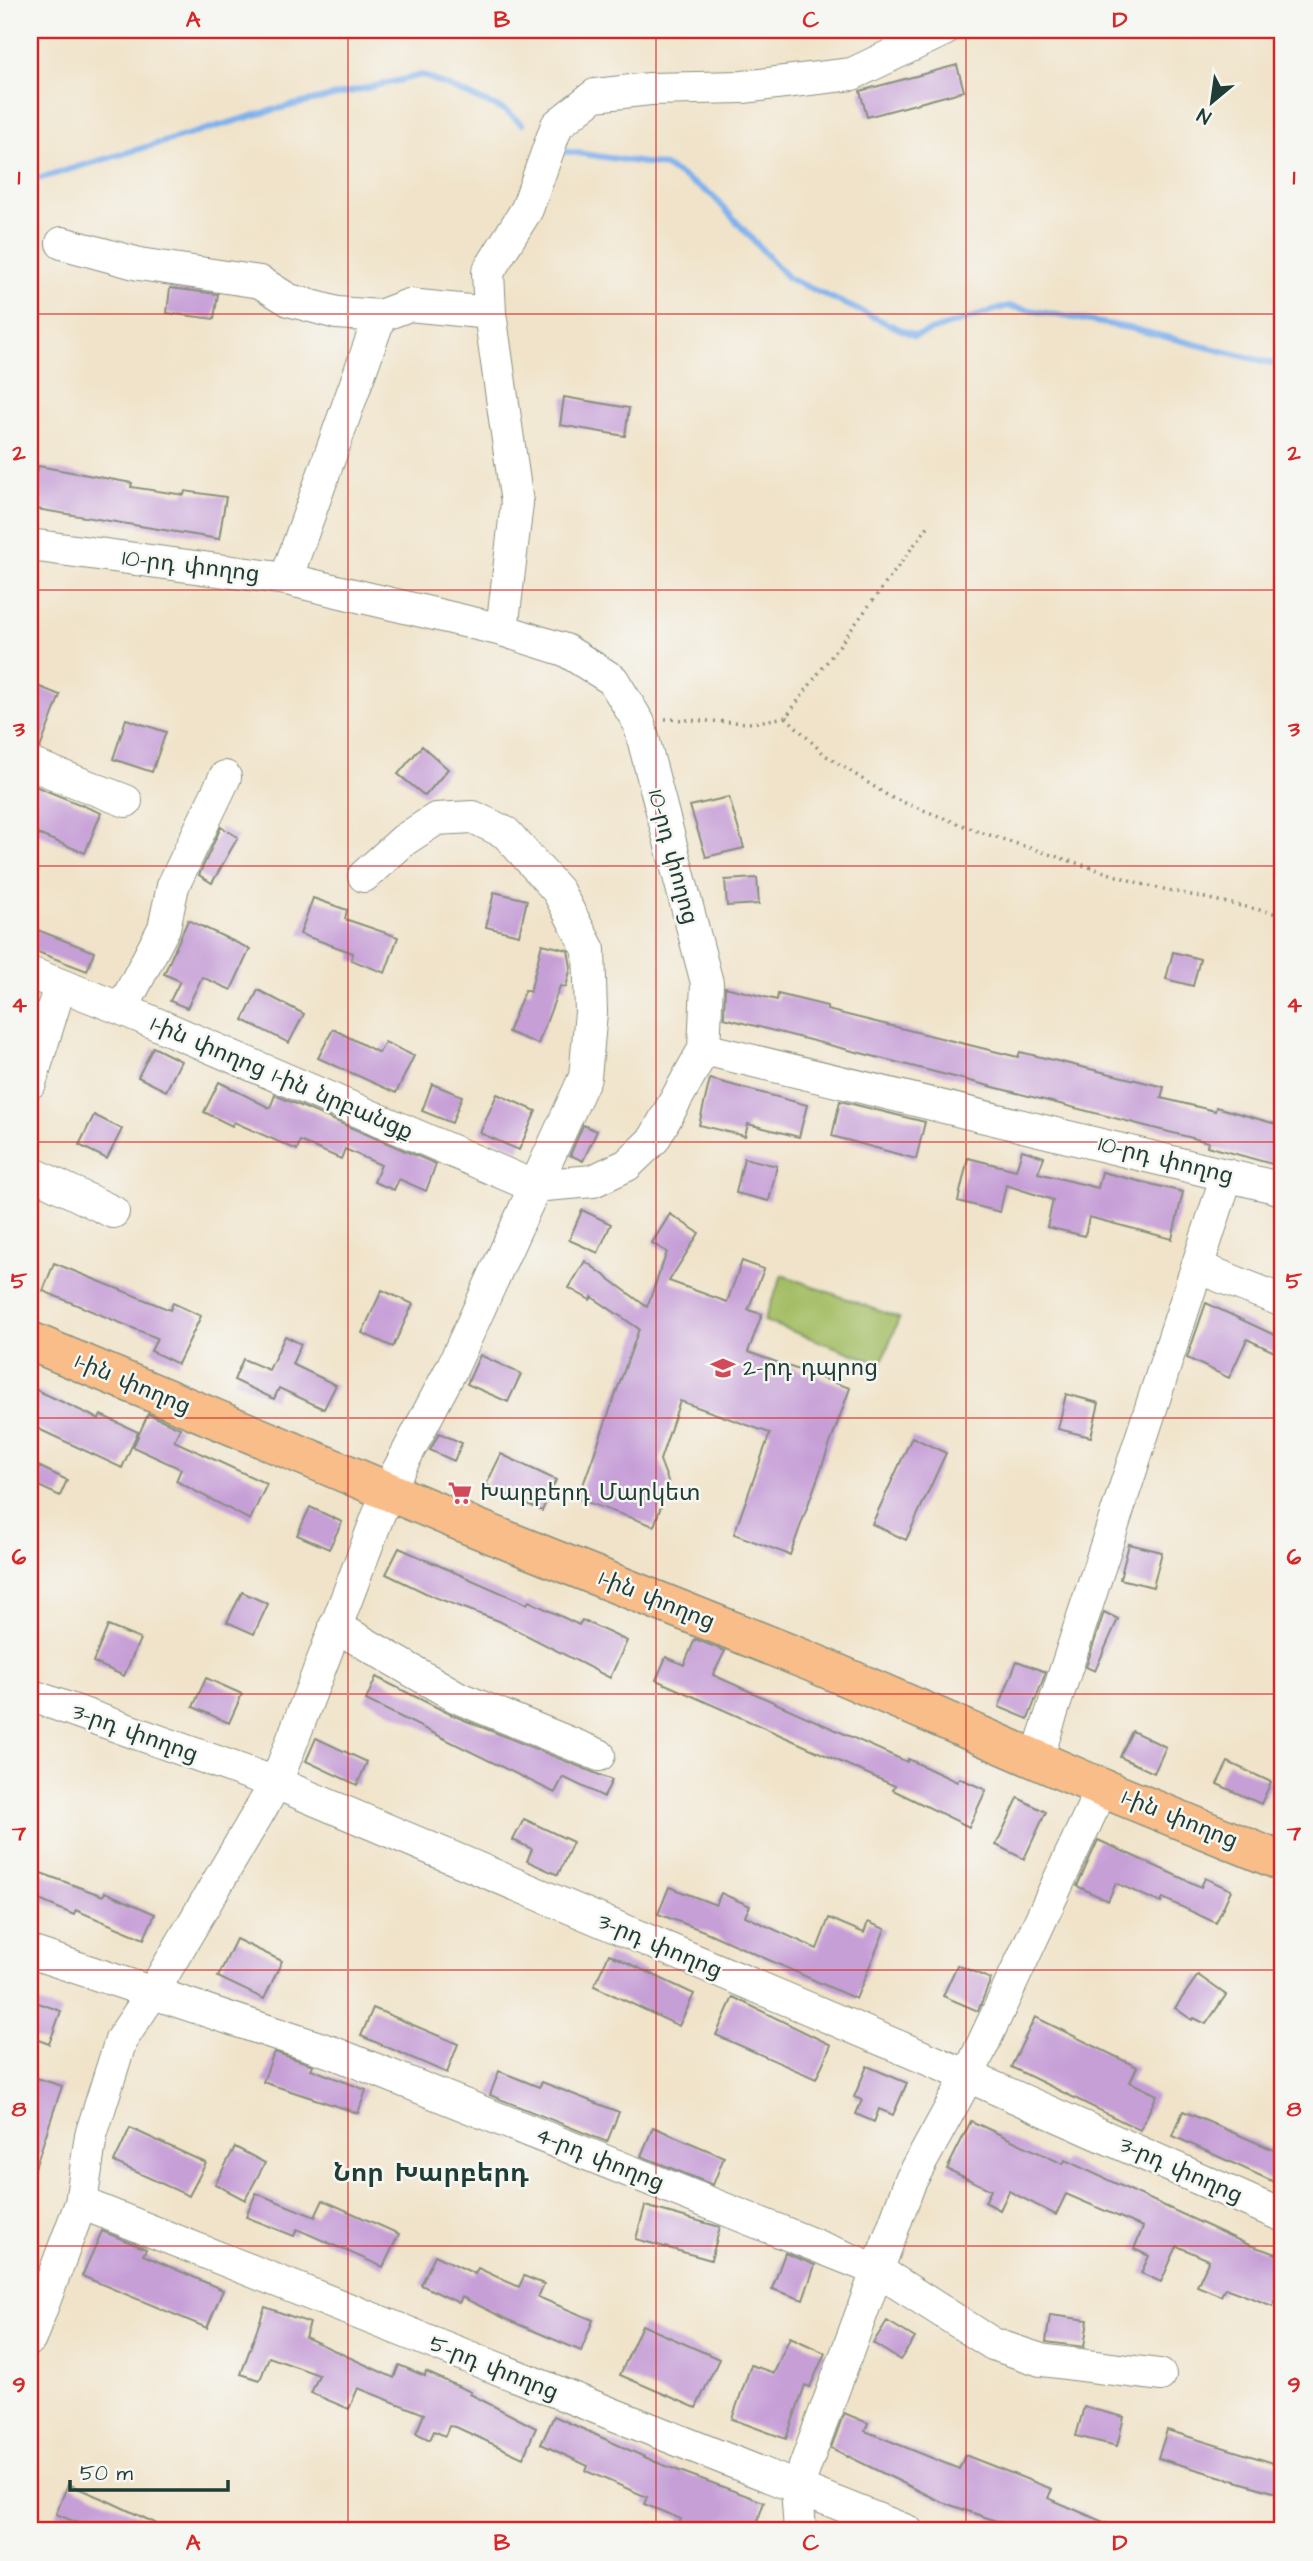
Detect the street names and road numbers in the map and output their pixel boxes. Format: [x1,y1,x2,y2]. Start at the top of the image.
street label: 10-րդ փողոց [120,542,262,590]
street label: 10-րդ փողոց [640,786,706,928]
street label: 1-ին փողոց 1-ին նրբանցք [146,1008,418,1148]
street label: 10-րդ փողոց [1095,1128,1237,1192]
street label: 1-ին փողոց [70,1345,196,1423]
street label: 1-ին փողոց [594,1562,720,1638]
street label: 3-րդ փողոց [67,1695,203,1771]
street label: 1-ին փողոց [1117,1781,1243,1857]
street label: 3-րդ փողոց [593,1905,727,1987]
street label: 4-րդ փողոց [531,2119,669,2199]
street label: 3-րդ փողոց [1114,2128,1248,2212]
street label: 5-րդ փողոց [425,2328,563,2408]

